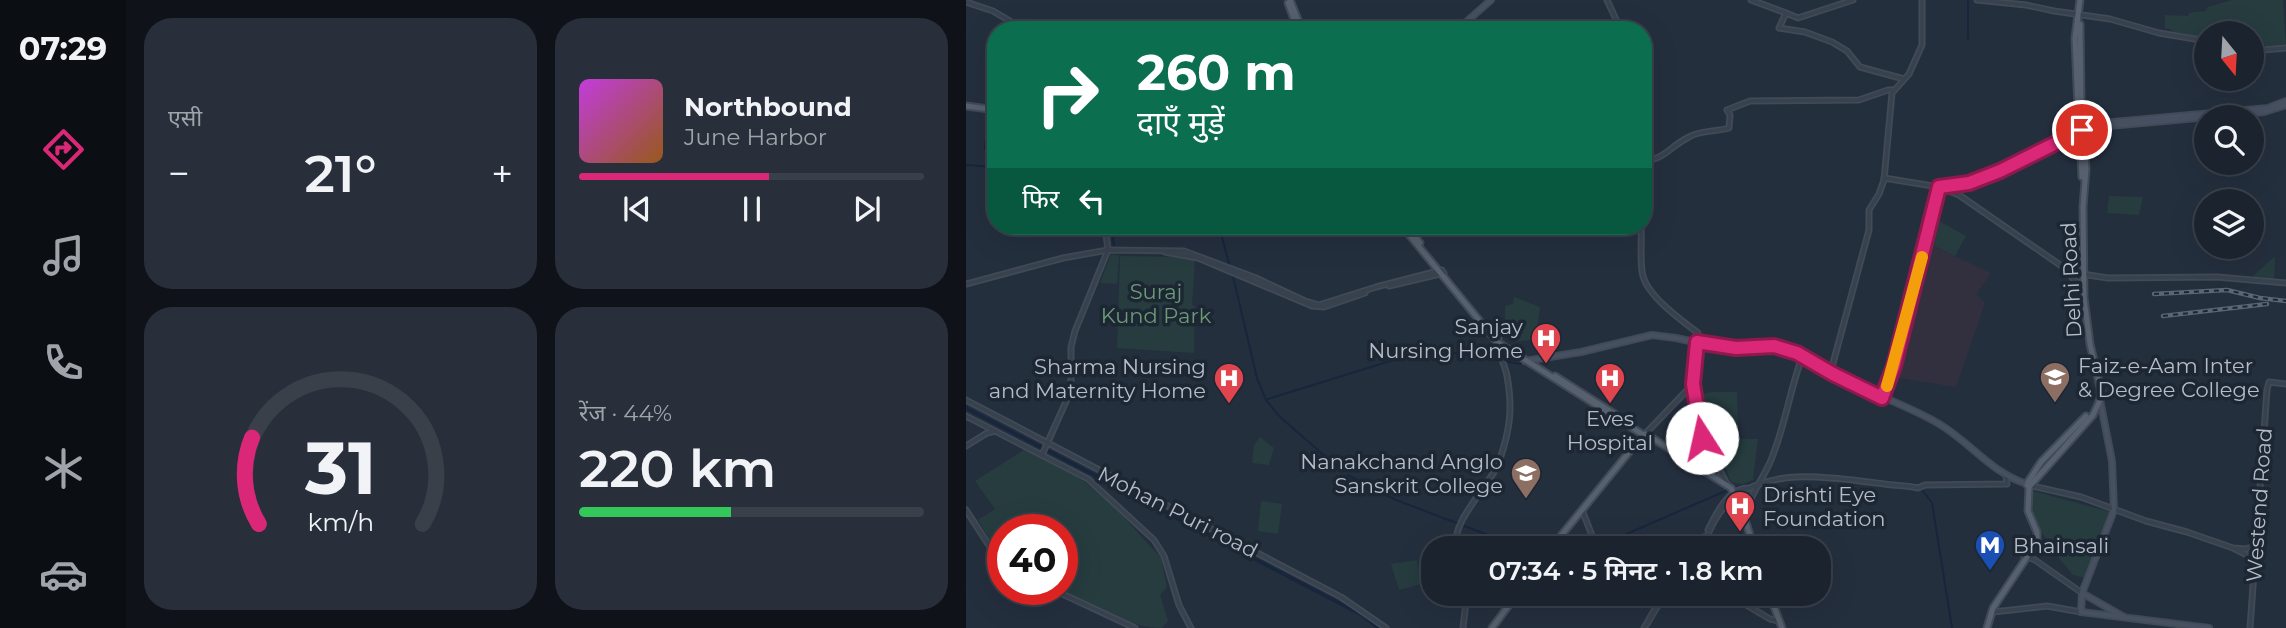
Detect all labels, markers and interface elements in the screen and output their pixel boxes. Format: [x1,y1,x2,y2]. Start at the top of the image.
north arrow [2194,21,2264,91]
map controls [2194,21,2264,259]
text: 07:29 [19,29,107,68]
text: 260 m [1137,43,1296,102]
icon: right [1022,49,1113,140]
text: Northbound [684,91,852,123]
pin [2052,100,2112,160]
text: दाएँ मुड़ें [1137,103,1225,142]
text: एसी [168,104,202,132]
button: search [2194,105,2264,175]
icon: arrive [2063,111,2101,149]
text: June Harbor [684,123,827,151]
icon: directions [39,125,88,174]
text: 21° [305,142,376,205]
text: − [168,150,190,197]
text: + [491,150,513,197]
icon: left [1073,182,1111,220]
text: फिर [1022,183,1059,215]
button: layers [2194,189,2264,259]
icon: previous [618,190,656,228]
icon: pause [733,190,771,228]
icon: next [848,190,886,228]
street label: Delhi Road [2055,221,2087,339]
icon: music [39,231,88,280]
park label: Suraj Kund Park [1101,279,1212,328]
place label: Sanjay Nursing Home [1368,314,1524,363]
hospital icon: Sanjay Nursing Home [1529,321,1563,365]
icon: phone [39,338,88,387]
place label: Faiz-e-Aam Inter & Degree College [2078,353,2260,402]
place label: Sharma Nursing and Maternity Home [989,354,1206,403]
school or university icon: Faiz-e-Aam Inter & Degree College [2038,360,2072,404]
hospital icon: Sharma Nursing and Maternity Home [1212,361,1246,405]
hospital icon: Eves Hospital [1593,361,1627,405]
text: रेंज · 44% [579,399,672,427]
position arrow [1665,401,1739,475]
place label: Eves Hospital [1567,406,1653,455]
text: 31 [304,425,376,513]
street label: Westend Road [2241,427,2277,583]
text: 220 km [579,437,776,500]
icon: climate [39,444,88,493]
place label: Nanakchand Anglo Sanskrit College [1300,449,1503,498]
school or university icon: Nanakchand Anglo Sanskrit College [1509,456,1543,500]
street label: Mohan Puri road [1094,461,1262,563]
place label: Drishti Eye Foundation [1763,482,1886,531]
hospital icon: Drishti Eye Foundation [1723,489,1757,533]
text: km/h [307,507,374,537]
speed limit sign: 40 [987,514,1078,605]
metro station icon: Bhainsali [1973,528,2007,572]
place label: Bhainsali [2013,533,2109,558]
icon: car [39,550,88,599]
text: 07:34 · 5 मिनट · 1.8 km [1489,555,1763,587]

